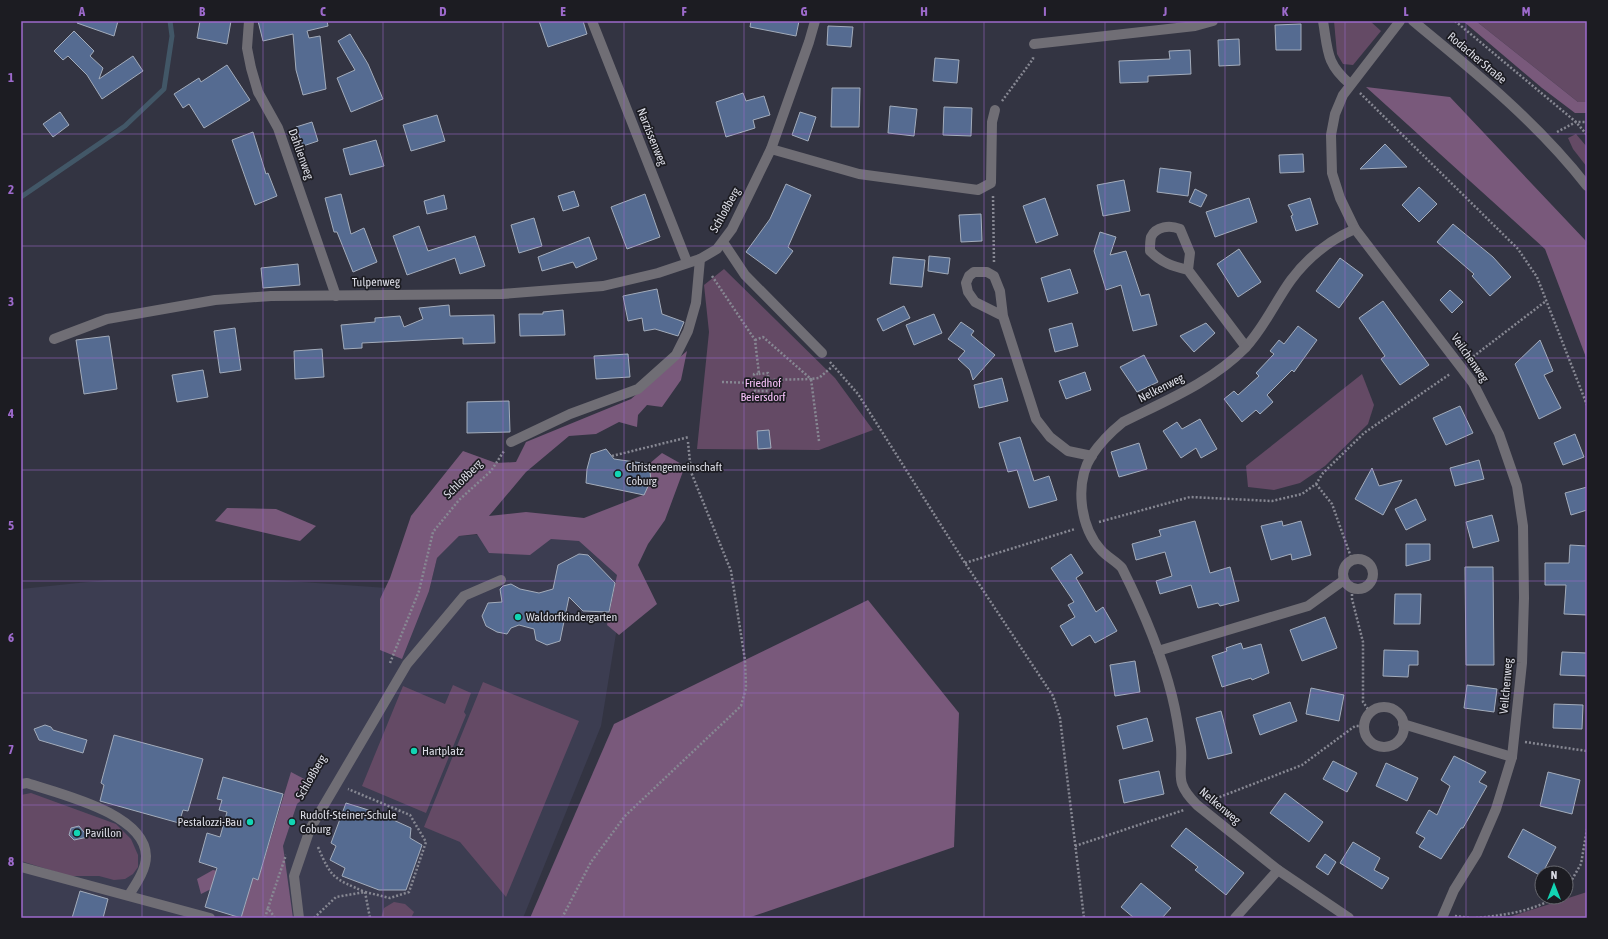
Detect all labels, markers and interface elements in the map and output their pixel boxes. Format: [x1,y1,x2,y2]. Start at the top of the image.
text: A [78,4,86,19]
text: B [199,4,206,19]
text: C [320,4,326,19]
text: D [439,4,447,19]
text: E [560,4,566,19]
text: F [681,4,687,19]
text: G [801,4,808,19]
text: H [920,4,928,19]
text: I [1043,4,1047,19]
text: J [1162,4,1167,19]
text: K [1282,4,1289,19]
text: L [1403,4,1409,19]
text: M [1522,4,1531,19]
street label: Rodacher Straße [1445,29,1509,87]
text: 1 [8,70,14,85]
street label: Narzissenweg [634,106,670,169]
street label: Dahlienweg [285,127,317,182]
text: 2 [8,182,14,197]
street label: Schloßberg [707,184,743,235]
street label: Tulpenweg [352,275,401,289]
text: 3 [8,294,14,309]
street label: Veilchenweg [1448,331,1492,386]
street label: Nelkenweg [1136,370,1187,406]
park label: Friedhof Beiersdorf [740,376,786,404]
text: 4 [7,406,14,421]
street label: Schloßberg [441,456,486,501]
place label: Christengemeinschaft Coburg [626,460,723,488]
marker: Christengemeinschaft Coburg [613,469,623,479]
text: 5 [8,518,14,533]
place label: Waldorfkindergarten [526,610,617,624]
marker: Waldorfkindergarten [513,612,523,622]
text: 6 [8,630,14,645]
street label: Veilchenweg [1497,657,1515,714]
text: 7 [8,742,14,757]
place label: Hartplatz [422,744,464,758]
marker: Hartplatz [409,746,419,756]
street label: Schloßberg [293,752,330,802]
street label: Nelkenweg [1196,785,1244,828]
place label: Rudolf-Steiner-Schule Coburg [300,808,397,836]
place label: Pestalozzi-Bau [177,815,242,829]
marker: Pestalozzi-Bau [245,817,255,827]
marker: Rudolf-Steiner-Schule Coburg [287,817,297,827]
place label: Pavillon [85,826,122,840]
marker: Pavillon [72,828,82,838]
text: 8 [8,854,14,869]
north arrow [1534,865,1574,905]
text: N [1551,869,1557,881]

